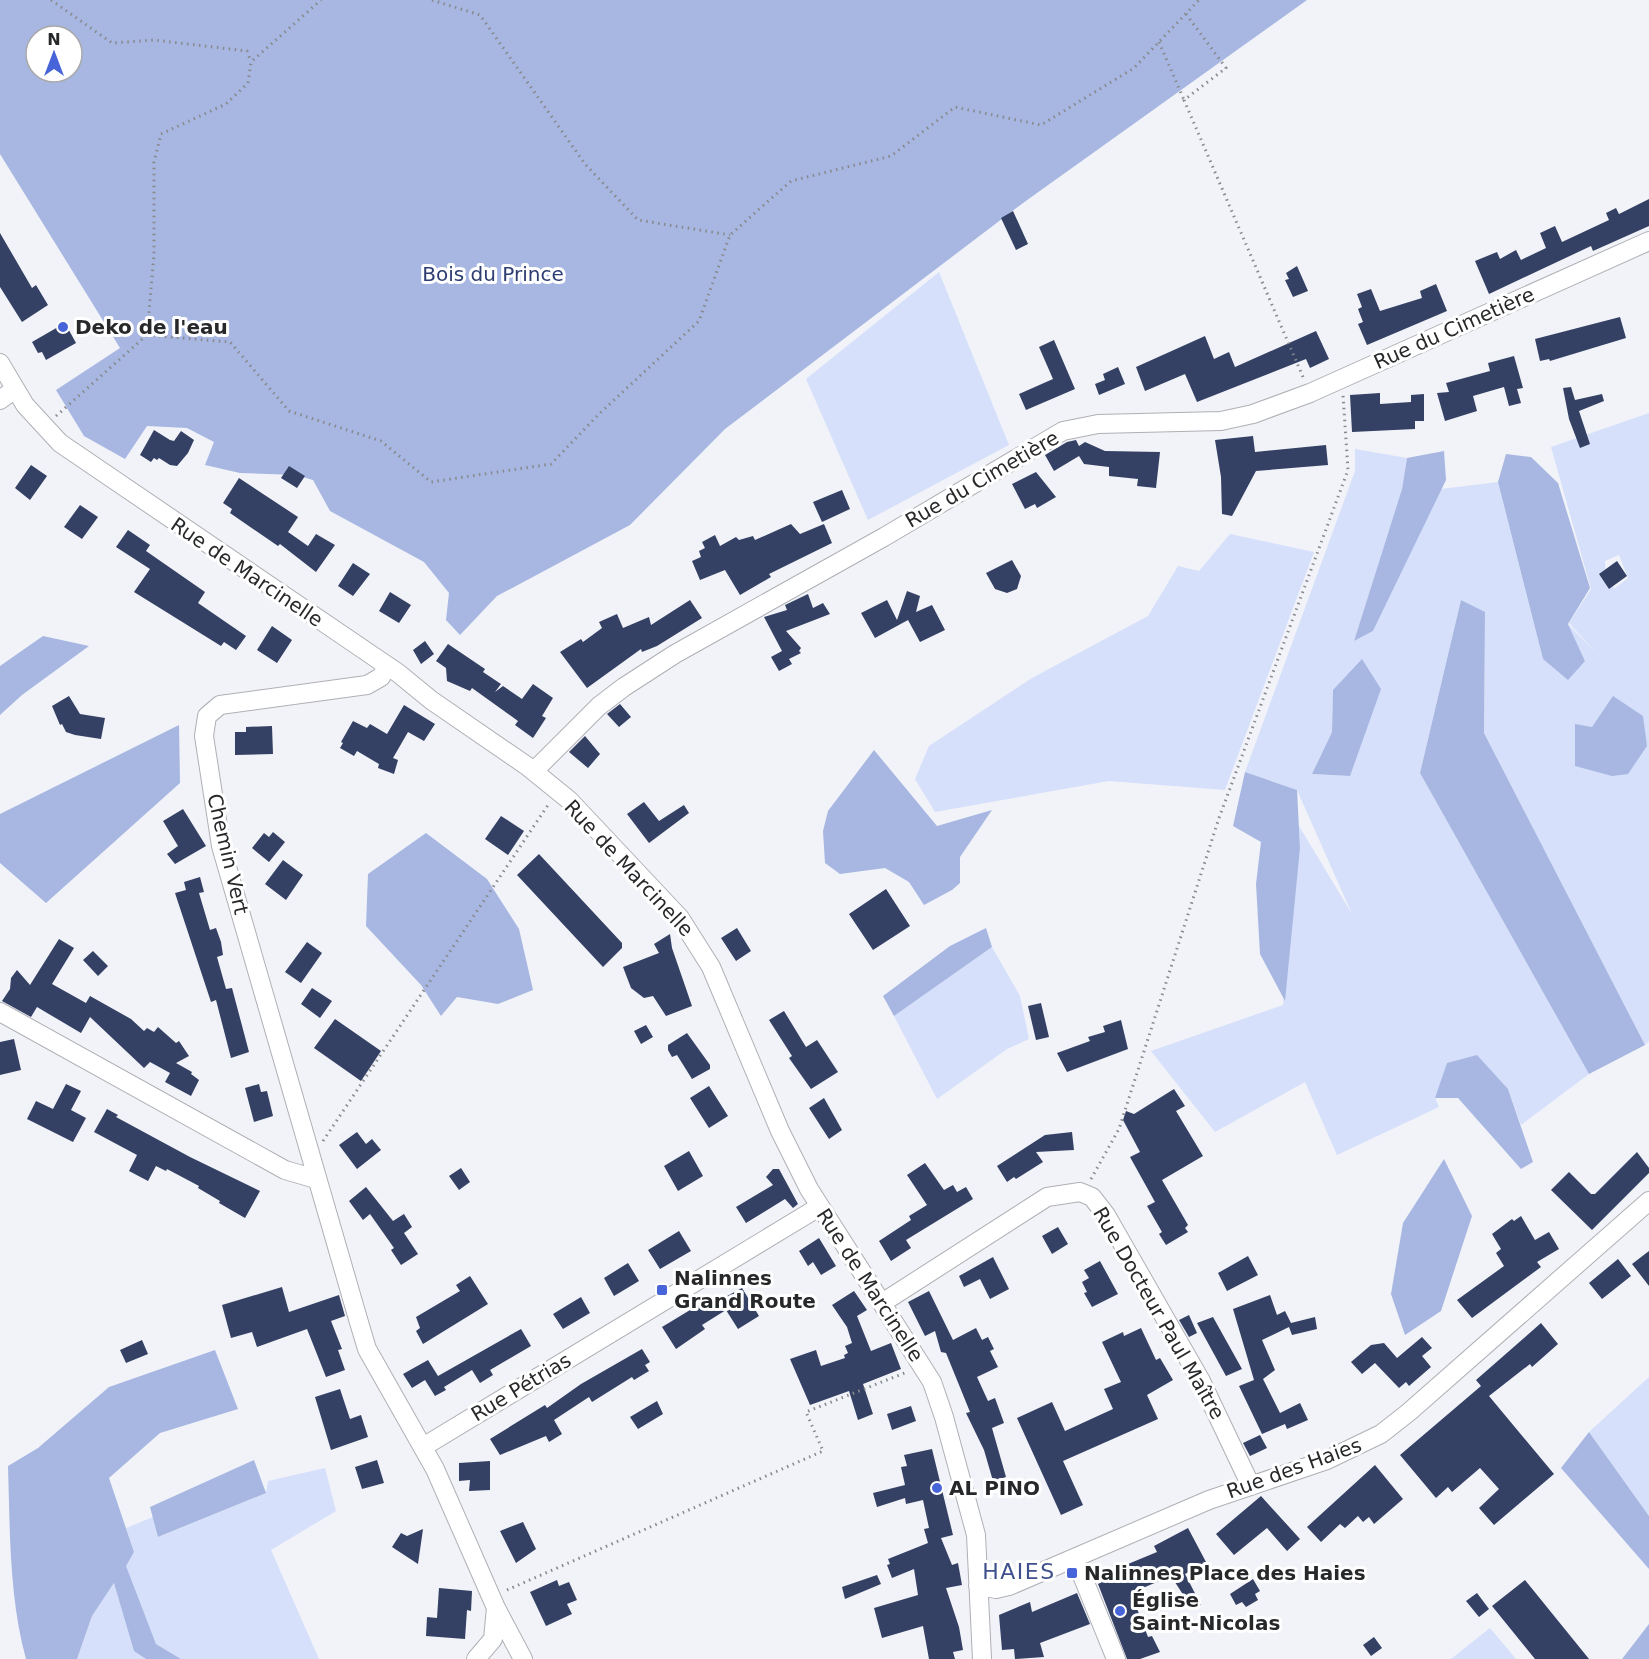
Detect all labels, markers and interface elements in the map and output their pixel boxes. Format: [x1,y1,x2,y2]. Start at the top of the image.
north arrow [24,24,84,84]
text: N [47,30,61,49]
park label: Bois du Prince [422,262,564,286]
street label: Rue du Cimetière [1370,282,1538,374]
place label: Deko de l'eau [75,315,228,339]
marker: Deko de l'eau [56,320,70,334]
street label: Rue du Cimetière [901,425,1063,533]
street label: Rue de Marcinelle [167,512,327,632]
street label: Chemin Vert [202,791,254,917]
street label: Rue de Marcinelle [560,795,698,941]
street label: Rue Docteur Paul Maître [1088,1202,1230,1424]
street label: Rue de Marcinelle [811,1204,929,1366]
place label: Nalinnes Grand Route [674,1266,816,1313]
marker: Nalinnes Grand Route [655,1283,669,1297]
street label: Rue Pétrias [467,1348,575,1426]
street label: Rue des Haies [1223,1432,1365,1504]
place label: AL PINO [949,1476,1040,1500]
marker: AL PINO [930,1481,944,1495]
district label: HAIES [982,1559,1056,1584]
place label: Nalinnes Place des Haies [1084,1561,1366,1585]
marker: Nalinnes Place des Haies [1065,1566,1079,1580]
place label: Église Saint-Nicolas [1132,1588,1280,1635]
marker: Église Saint-Nicolas [1113,1604,1127,1618]

